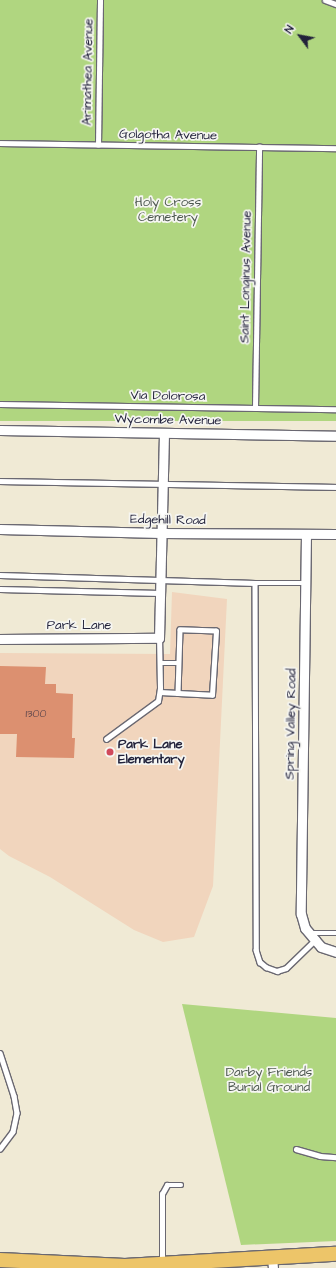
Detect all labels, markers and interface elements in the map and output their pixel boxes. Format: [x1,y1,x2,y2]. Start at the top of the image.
north arrow [280,16,320,56]
street label: Arimathea Avenue [79,18,97,126]
text: N [281,22,298,36]
street label: Golgotha Avenue [119,126,217,144]
park label: Holy Cross Cemetery [135,195,201,226]
street label: Saint Longinus Avenue [237,211,255,343]
street label: Via Dolorosa [131,388,205,404]
street label: Wycombe Avenue [114,411,222,429]
street label: Edgehill Road [130,512,206,528]
street label: Park Lane [47,617,111,633]
street label: Spring Valley Road [282,668,300,780]
house number: 1300 [26,707,46,721]
place label: Park Lane Elementary [118,737,185,768]
marker: Park Lane Elementary [105,747,115,757]
park label: Darby Friends Burial Ground [226,1065,312,1096]

